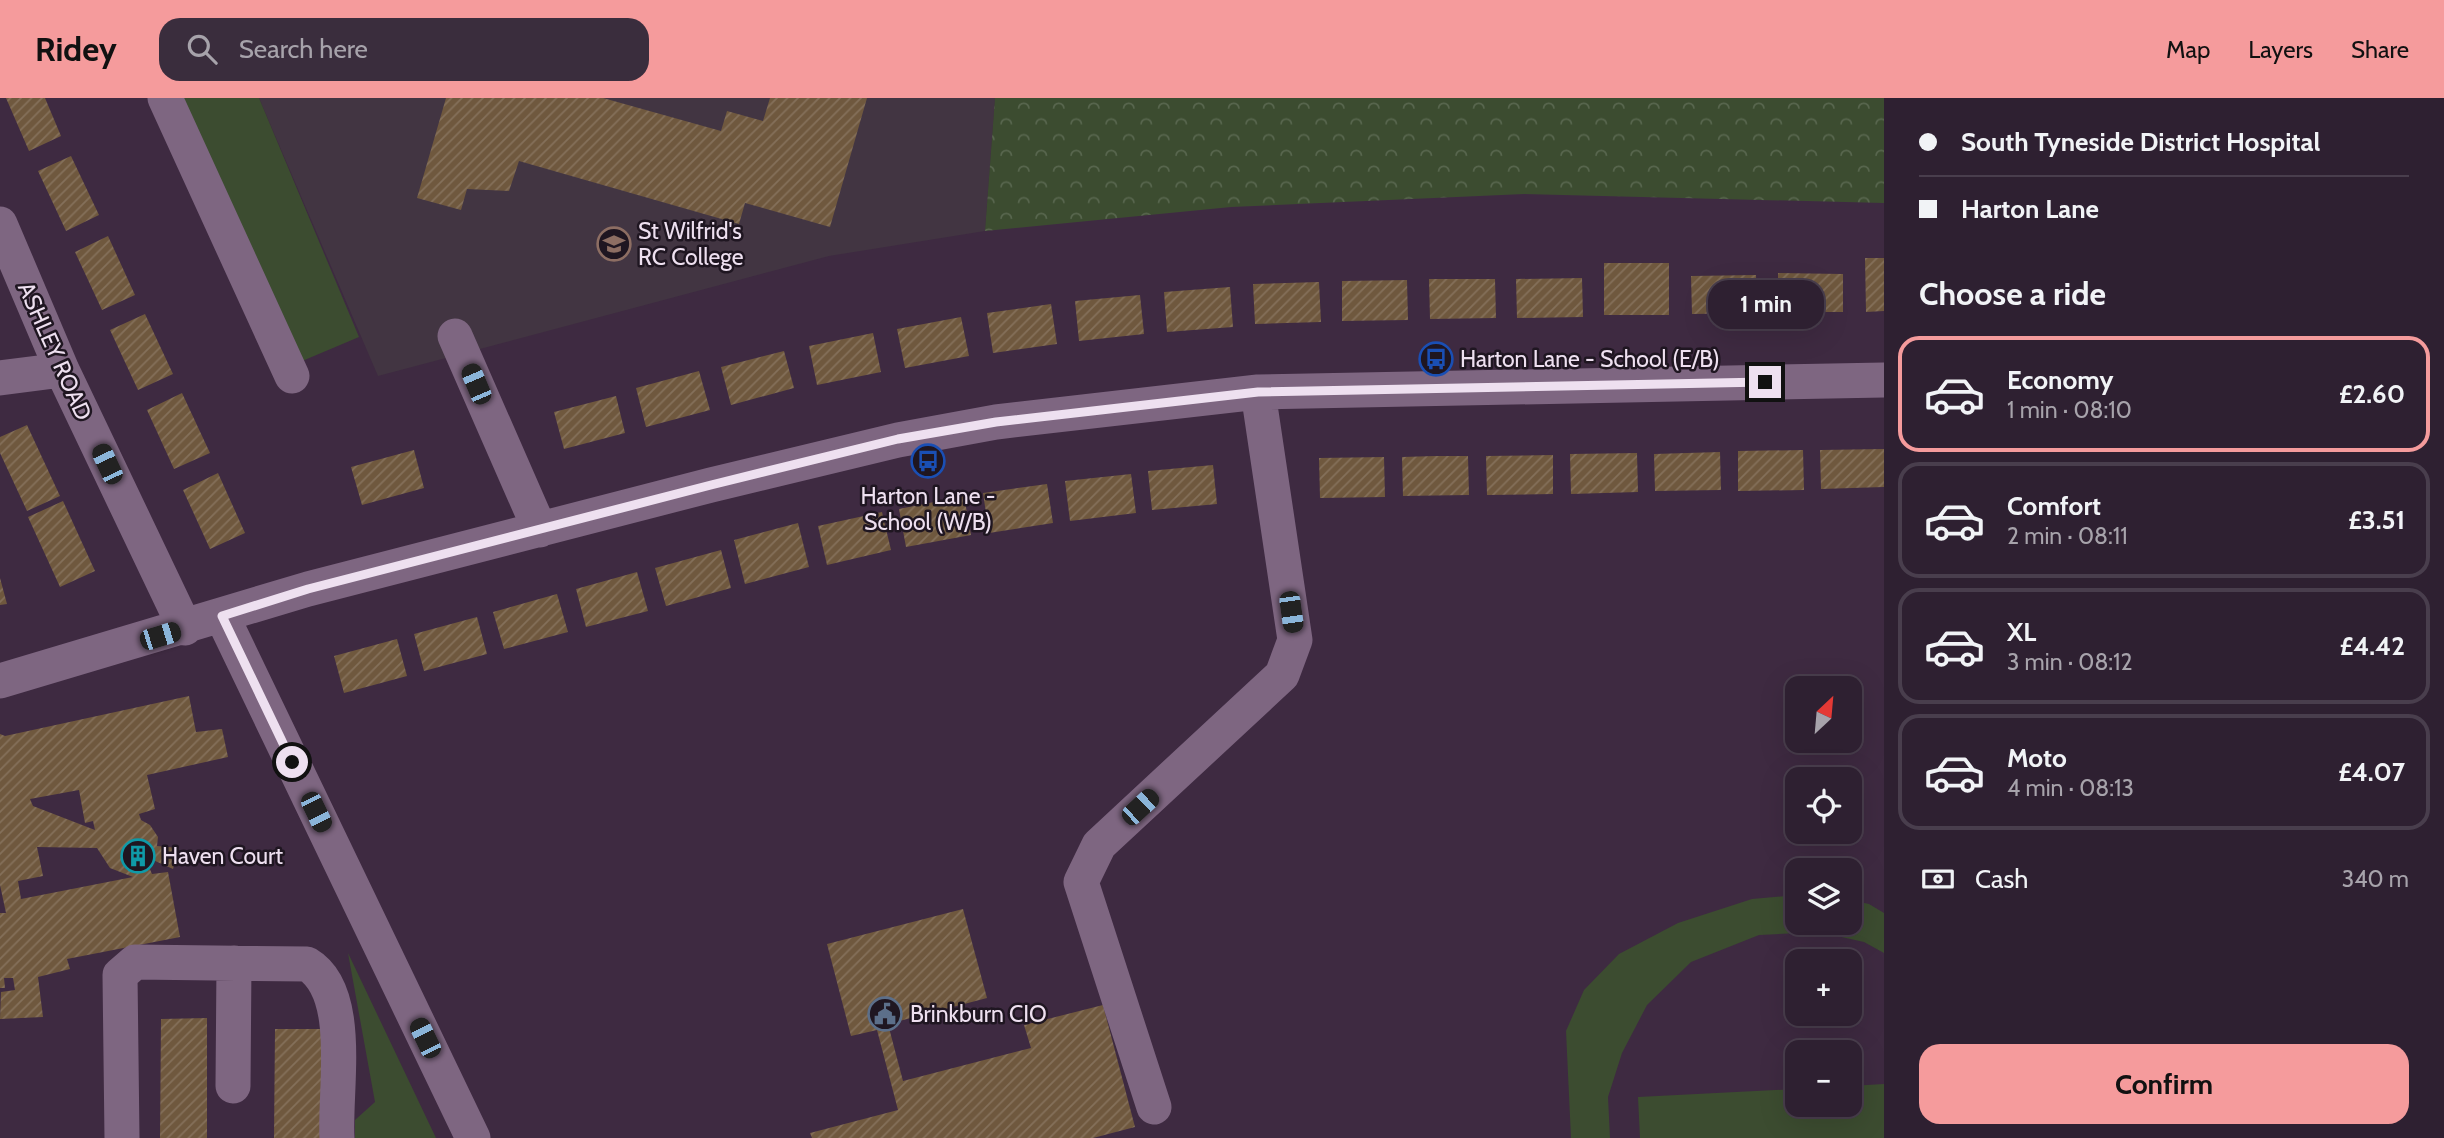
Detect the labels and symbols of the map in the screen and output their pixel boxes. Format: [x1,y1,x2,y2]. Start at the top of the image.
place label: St Wilfrid's RC College [638,217,744,271]
school or university icon: St Wilfrid's RC College [595,225,633,263]
street label: ASHLEY ROAD [12,277,98,425]
callout: 1 min [1707,280,1823,330]
bus stop icon: Harton Lane - School (E/B) [1417,340,1455,378]
place label: Harton Lane - School (E/B) [1460,345,1720,373]
car [459,361,494,407]
route end [1749,366,1781,398]
car [89,441,126,487]
bus stop icon: Harton Lane - School (W/B) [909,442,947,480]
place label: Harton Lane - School (W/B) [861,482,995,536]
car [1278,590,1305,634]
car [137,620,184,652]
north arrow [1785,676,1862,752]
route start [276,746,308,778]
car [1118,785,1163,829]
car [298,789,335,835]
building icon: Haven Court [119,837,157,875]
place label: Haven Court [162,842,283,870]
public building icon: Brinkburn CIO [866,995,904,1033]
place label: Brinkburn CIO [910,1000,1047,1028]
car [407,1015,444,1061]

